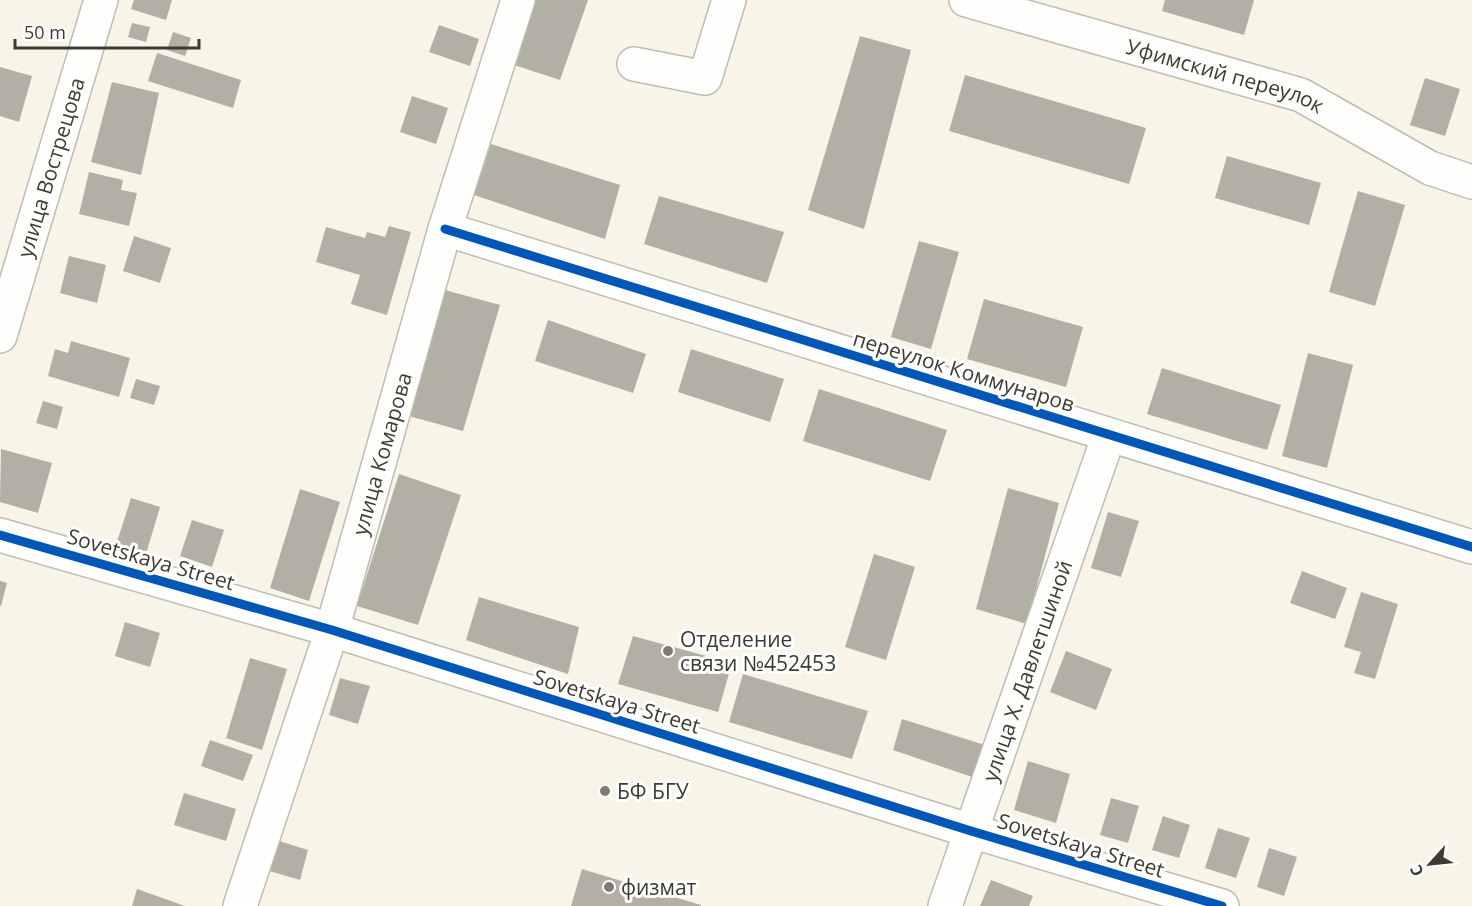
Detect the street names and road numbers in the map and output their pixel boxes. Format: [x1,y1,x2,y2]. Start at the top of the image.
street label: Уфимский переулок [1123,32,1329,119]
street label: улица Вострецова [10,74,91,261]
street label: переулок Коммунаров [850,324,1078,418]
street label: улица Комарова [345,369,418,538]
street label: Sovetskaya Street [64,522,238,596]
street label: улица Х. Давлетшиной [975,556,1078,785]
street label: Sovetskaya Street [530,662,704,740]
street label: Sovetskaya Street [994,806,1168,884]

